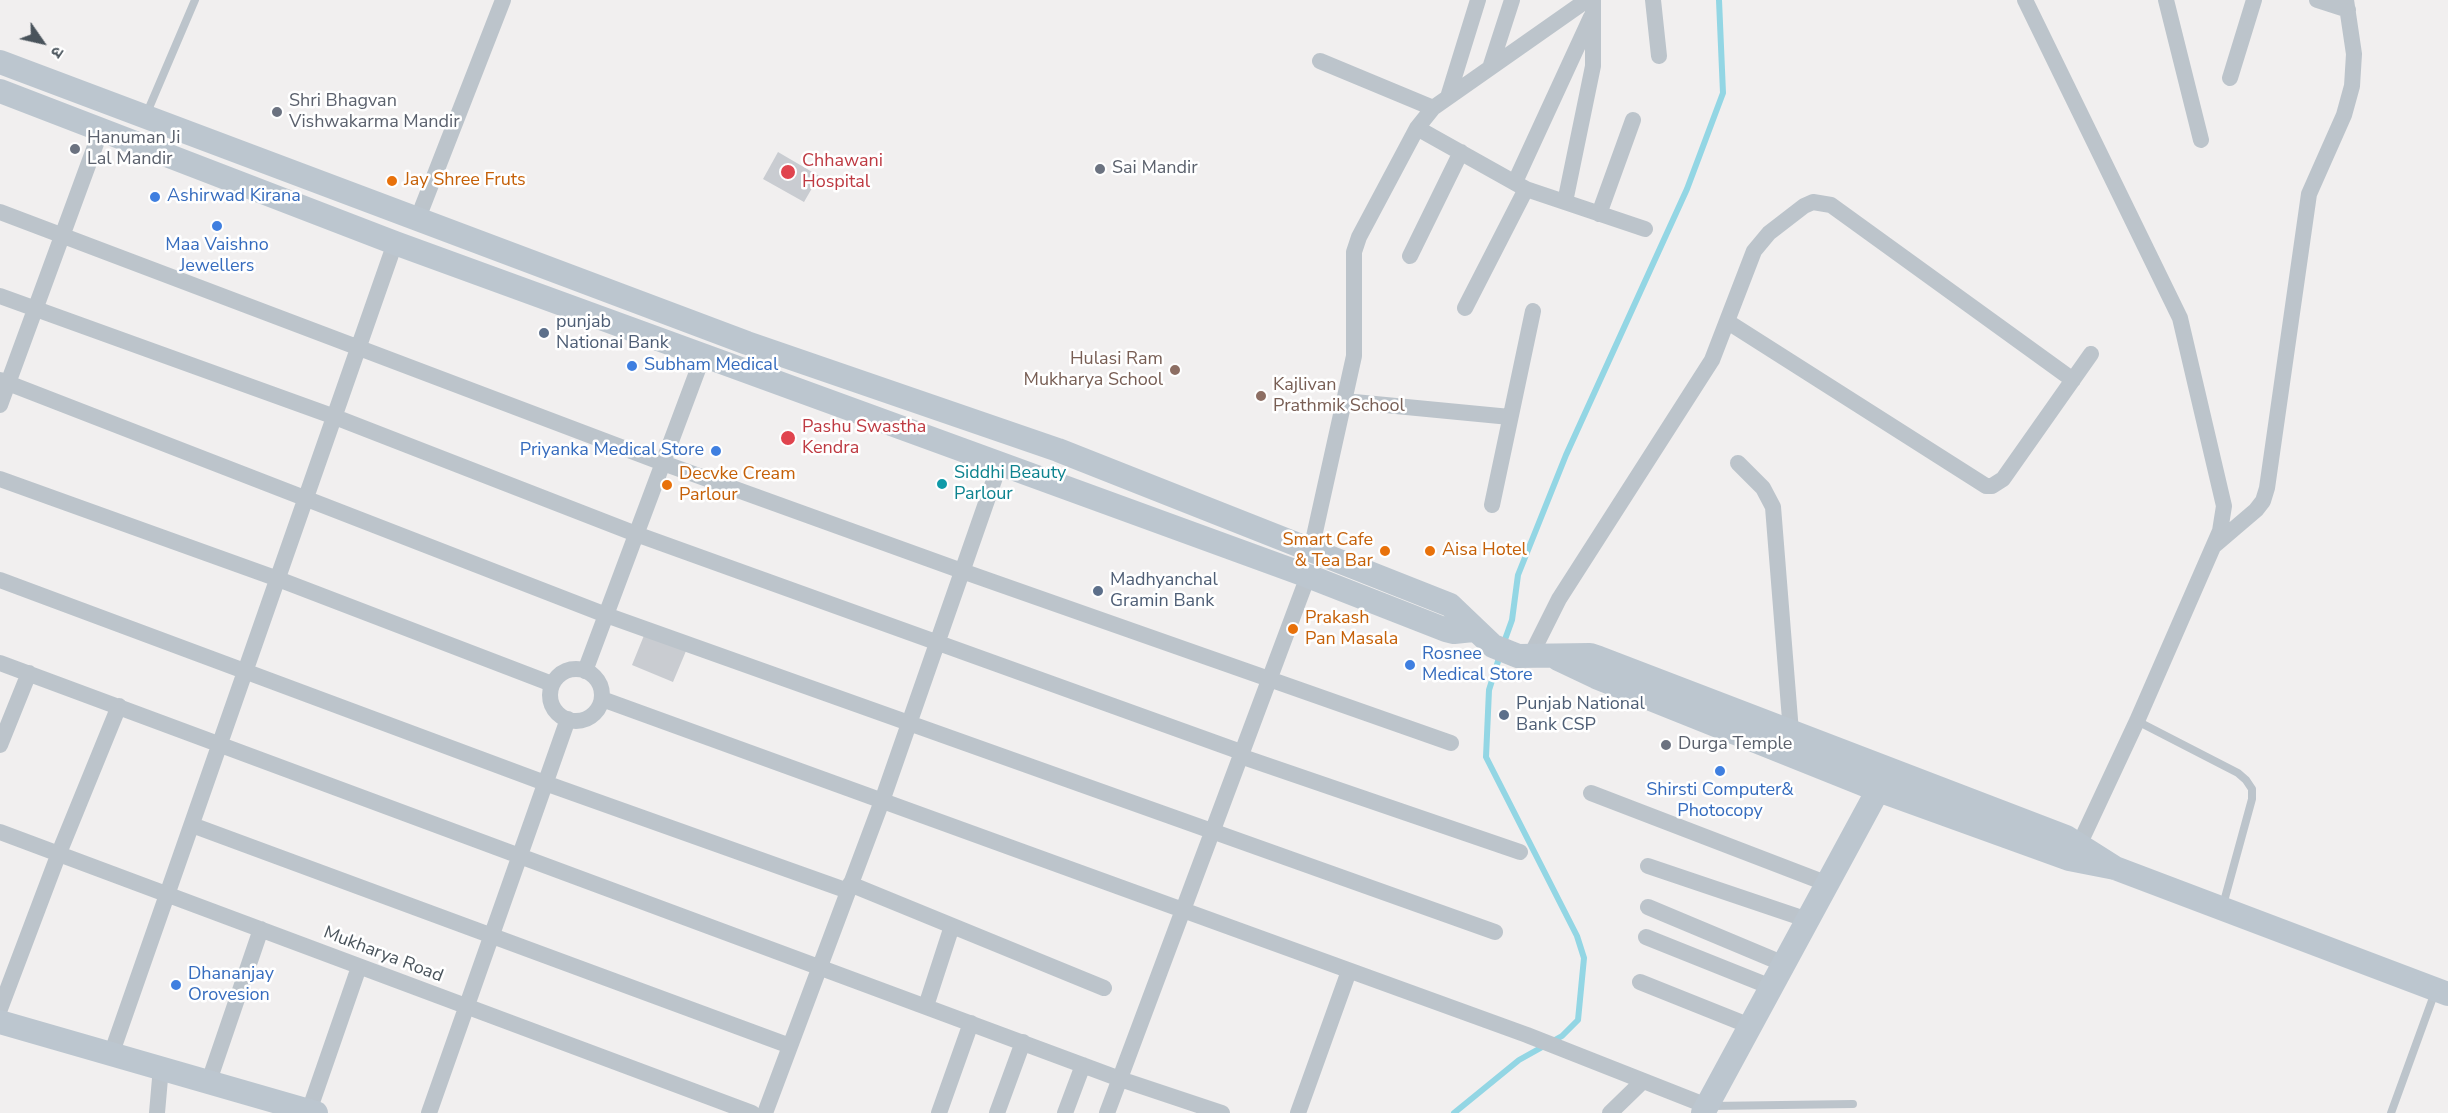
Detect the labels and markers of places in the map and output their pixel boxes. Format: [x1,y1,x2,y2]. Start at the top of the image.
place label: Shri Bhagvan Vishwakarma Mandir [289,91,460,134]
marker: Shri Bhagvan Vishwakarma Mandir [270,105,284,119]
place label: Hanuman Ji Lal Mandir [87,128,180,170]
marker: Hanuman Ji Lal Mandir [68,142,82,156]
place label: Chhawani Hospital [802,151,883,194]
place label: Sai Mandir [1112,158,1198,180]
marker: Sai Mandir [1093,162,1107,176]
marker: Chhawani Hospital [779,163,797,181]
place label: Jay Shree Fruts [404,170,526,192]
marker: Jay Shree Fruts [385,174,399,188]
place label: Ashirwad Kirana [167,186,301,208]
marker: Ashirwad Kirana [148,190,162,204]
marker: Maa Vaishno Jewellers [210,219,224,233]
place label: Maa Vaishno Jewellers [165,235,269,278]
place label: punjab Nationai Bank [556,312,669,354]
marker: punjab Nationai Bank [537,326,551,340]
place label: Hulasi Ram Mukharya School [1024,349,1163,392]
place label: Subham Medical [644,355,778,377]
marker: Subham Medical [625,359,639,373]
marker: Hulasi Ram Mukharya School [1168,363,1182,377]
place label: Kajlivan Prathmik School [1273,375,1405,418]
marker: Kajlivan Prathmik School [1254,389,1268,403]
place label: Pashu Swastha Kendra [802,417,926,460]
marker: Pashu Swastha Kendra [779,429,797,447]
place label: Priyanka Medical Store [520,440,704,462]
marker: Priyanka Medical Store [709,444,723,458]
place label: Siddhi Beauty Parlour [954,463,1066,506]
place label: Decvke Cream Parlour [679,464,796,506]
marker: Siddhi Beauty Parlour [935,477,949,491]
marker: Decvke Cream Parlour [660,478,674,492]
place label: Smart Cafe & Tea Bar [1282,530,1373,572]
place label: Aisa Hotel [1442,540,1527,562]
marker: Smart Cafe & Tea Bar [1378,544,1392,558]
marker: Aisa Hotel [1423,544,1437,558]
place label: Madhyanchal Gramin Bank [1110,570,1218,612]
marker: Madhyanchal Gramin Bank [1091,584,1105,598]
place label: Prakash Pan Masala [1305,608,1398,650]
marker: Prakash Pan Masala [1286,622,1300,636]
place label: Rosnee Medical Store [1422,644,1533,686]
marker: Rosnee Medical Store [1403,658,1417,672]
place label: Punjab National Bank CSP [1516,694,1645,736]
marker: Punjab National Bank CSP [1497,708,1511,722]
place label: Durga Temple [1678,734,1792,756]
marker: Durga Temple [1659,738,1673,752]
marker: Shirsti Computer& Photocopy [1713,764,1727,778]
place label: Shirsti Computer& Photocopy [1646,780,1794,822]
place label: Dhananjay Orovesion [188,964,274,1006]
marker: Dhananjay Orovesion [169,978,183,992]

